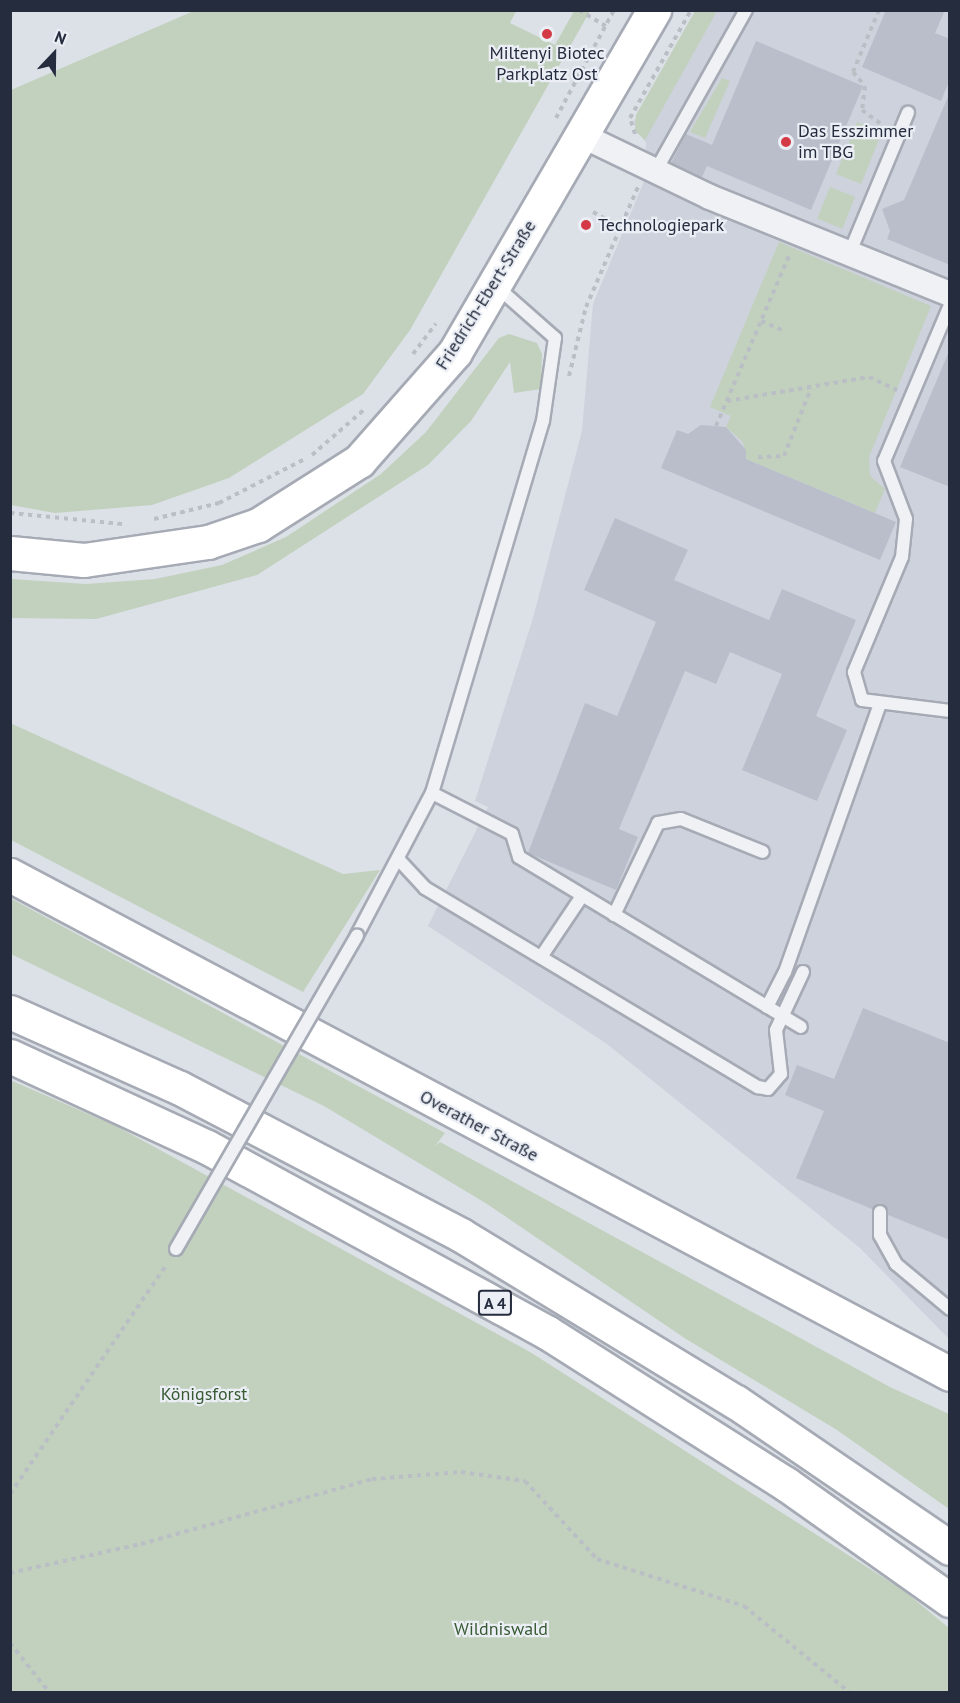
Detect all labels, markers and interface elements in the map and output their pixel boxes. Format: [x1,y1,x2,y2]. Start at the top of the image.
north arrow [24,24,84,84]
text: N [52,26,69,49]
marker: Miltenyi Biotec Parkplatz Ost [540,27,554,41]
place label: Miltenyi Biotec Parkplatz Ost [489,43,605,86]
place label: Das Esszimmer im TBG [798,121,913,164]
marker: Das Esszimmer im TBG [779,135,793,149]
place label: Technologiepark [598,214,724,236]
street label: Friedrich-Ebert-Straße [431,216,541,374]
marker: Technologiepark [579,218,593,232]
street label: Overather Straße [416,1086,542,1166]
road number: A 4 [477,1290,513,1316]
park label: Königsforst [161,1383,247,1405]
park label: Wildniswald [454,1618,548,1640]

